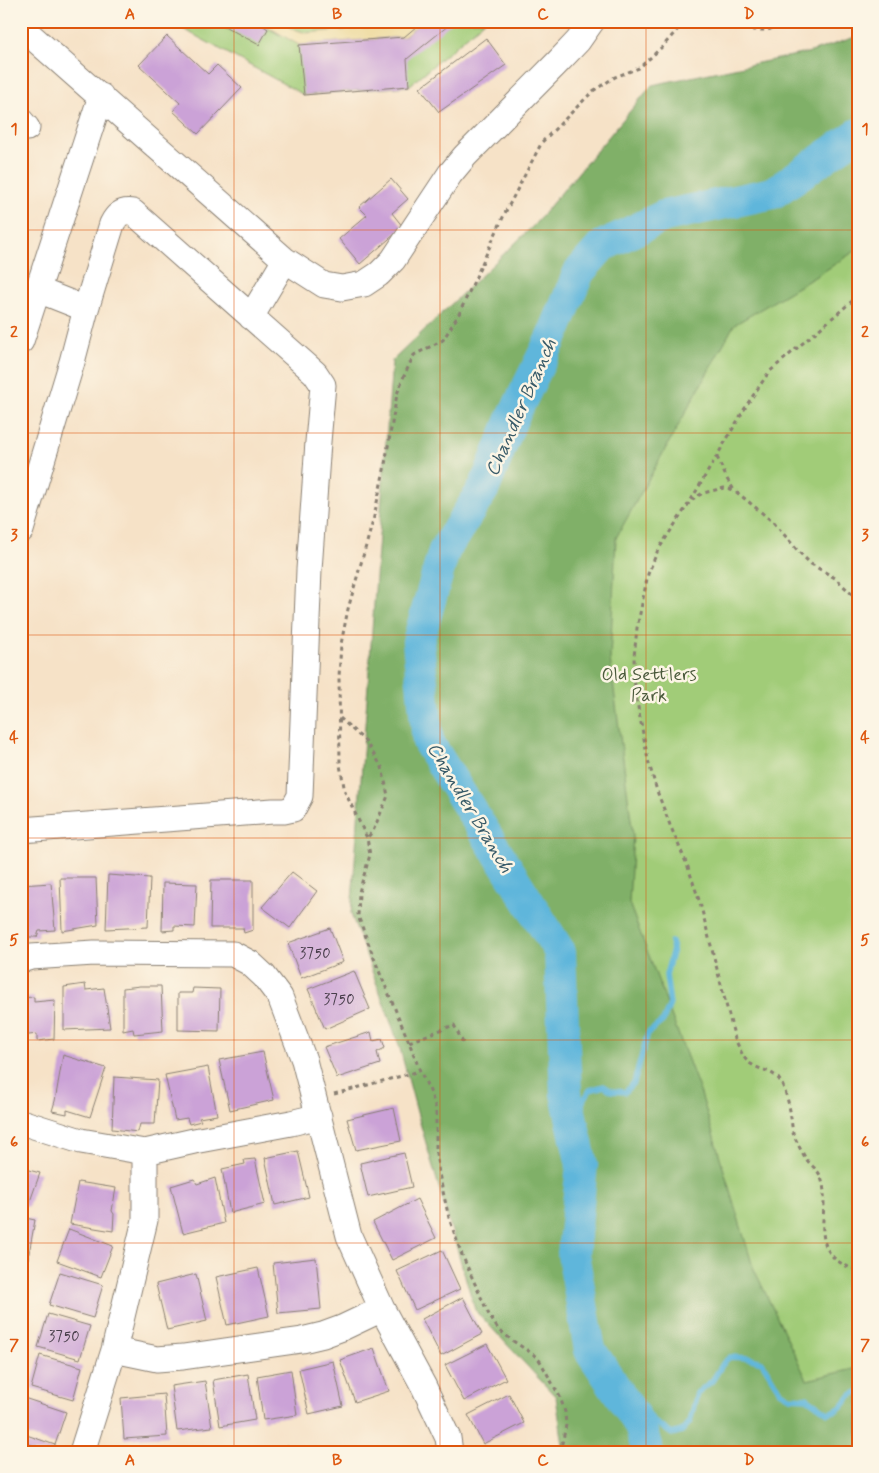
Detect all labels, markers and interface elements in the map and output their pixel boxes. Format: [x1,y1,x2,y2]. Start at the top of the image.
text: A [125,4,135,25]
text: B [332,4,342,25]
text: C [537,4,549,25]
text: D [743,4,755,25]
text: 1 [10,119,18,140]
text: 1 [861,119,869,140]
text: 2 [10,322,18,343]
text: 2 [861,322,869,343]
water label: Chandler Branch [480,335,563,480]
text: 3 [10,525,18,546]
text: 3 [861,525,869,546]
park label: Old Settlers Park [601,663,697,708]
text: 4 [9,727,19,748]
text: 4 [860,727,870,748]
water label: Chandler Branch [421,738,519,878]
text: 5 [9,930,19,951]
text: 5 [860,930,870,951]
house number: 3750 [299,944,331,964]
house number: 3750 [323,990,355,1010]
text: 6 [10,1132,18,1153]
text: 6 [861,1132,869,1153]
house number: 3750 [48,1327,80,1347]
text: 7 [9,1335,19,1356]
text: 7 [860,1335,870,1356]
text: A [125,1450,135,1471]
text: B [332,1450,342,1471]
text: C [537,1450,549,1471]
text: D [743,1450,755,1471]

